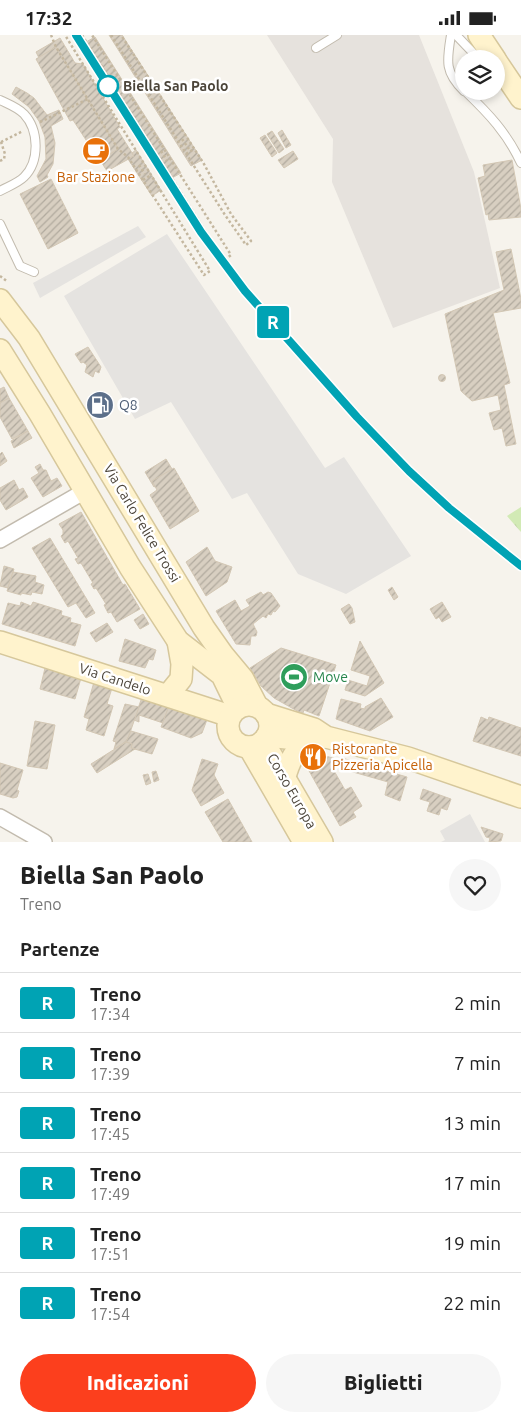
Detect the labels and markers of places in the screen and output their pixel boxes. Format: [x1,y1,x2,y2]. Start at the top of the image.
marker: Biella San Paolo [97,75,119,97]
place label: Biella San Paolo [123,78,228,94]
cafe icon: Bar Stazione [81,136,111,166]
place label: Bar Stazione [57,169,135,185]
fuel station icon: Q8 [85,390,115,420]
place label: Q8 [119,397,138,413]
sports icon: Move [279,662,309,692]
place label: Move [313,669,348,685]
place label: Ristorante Pizzeria Apicella [332,741,433,773]
restaurant icon: Ristorante Pizzeria Apicella [298,742,328,772]

